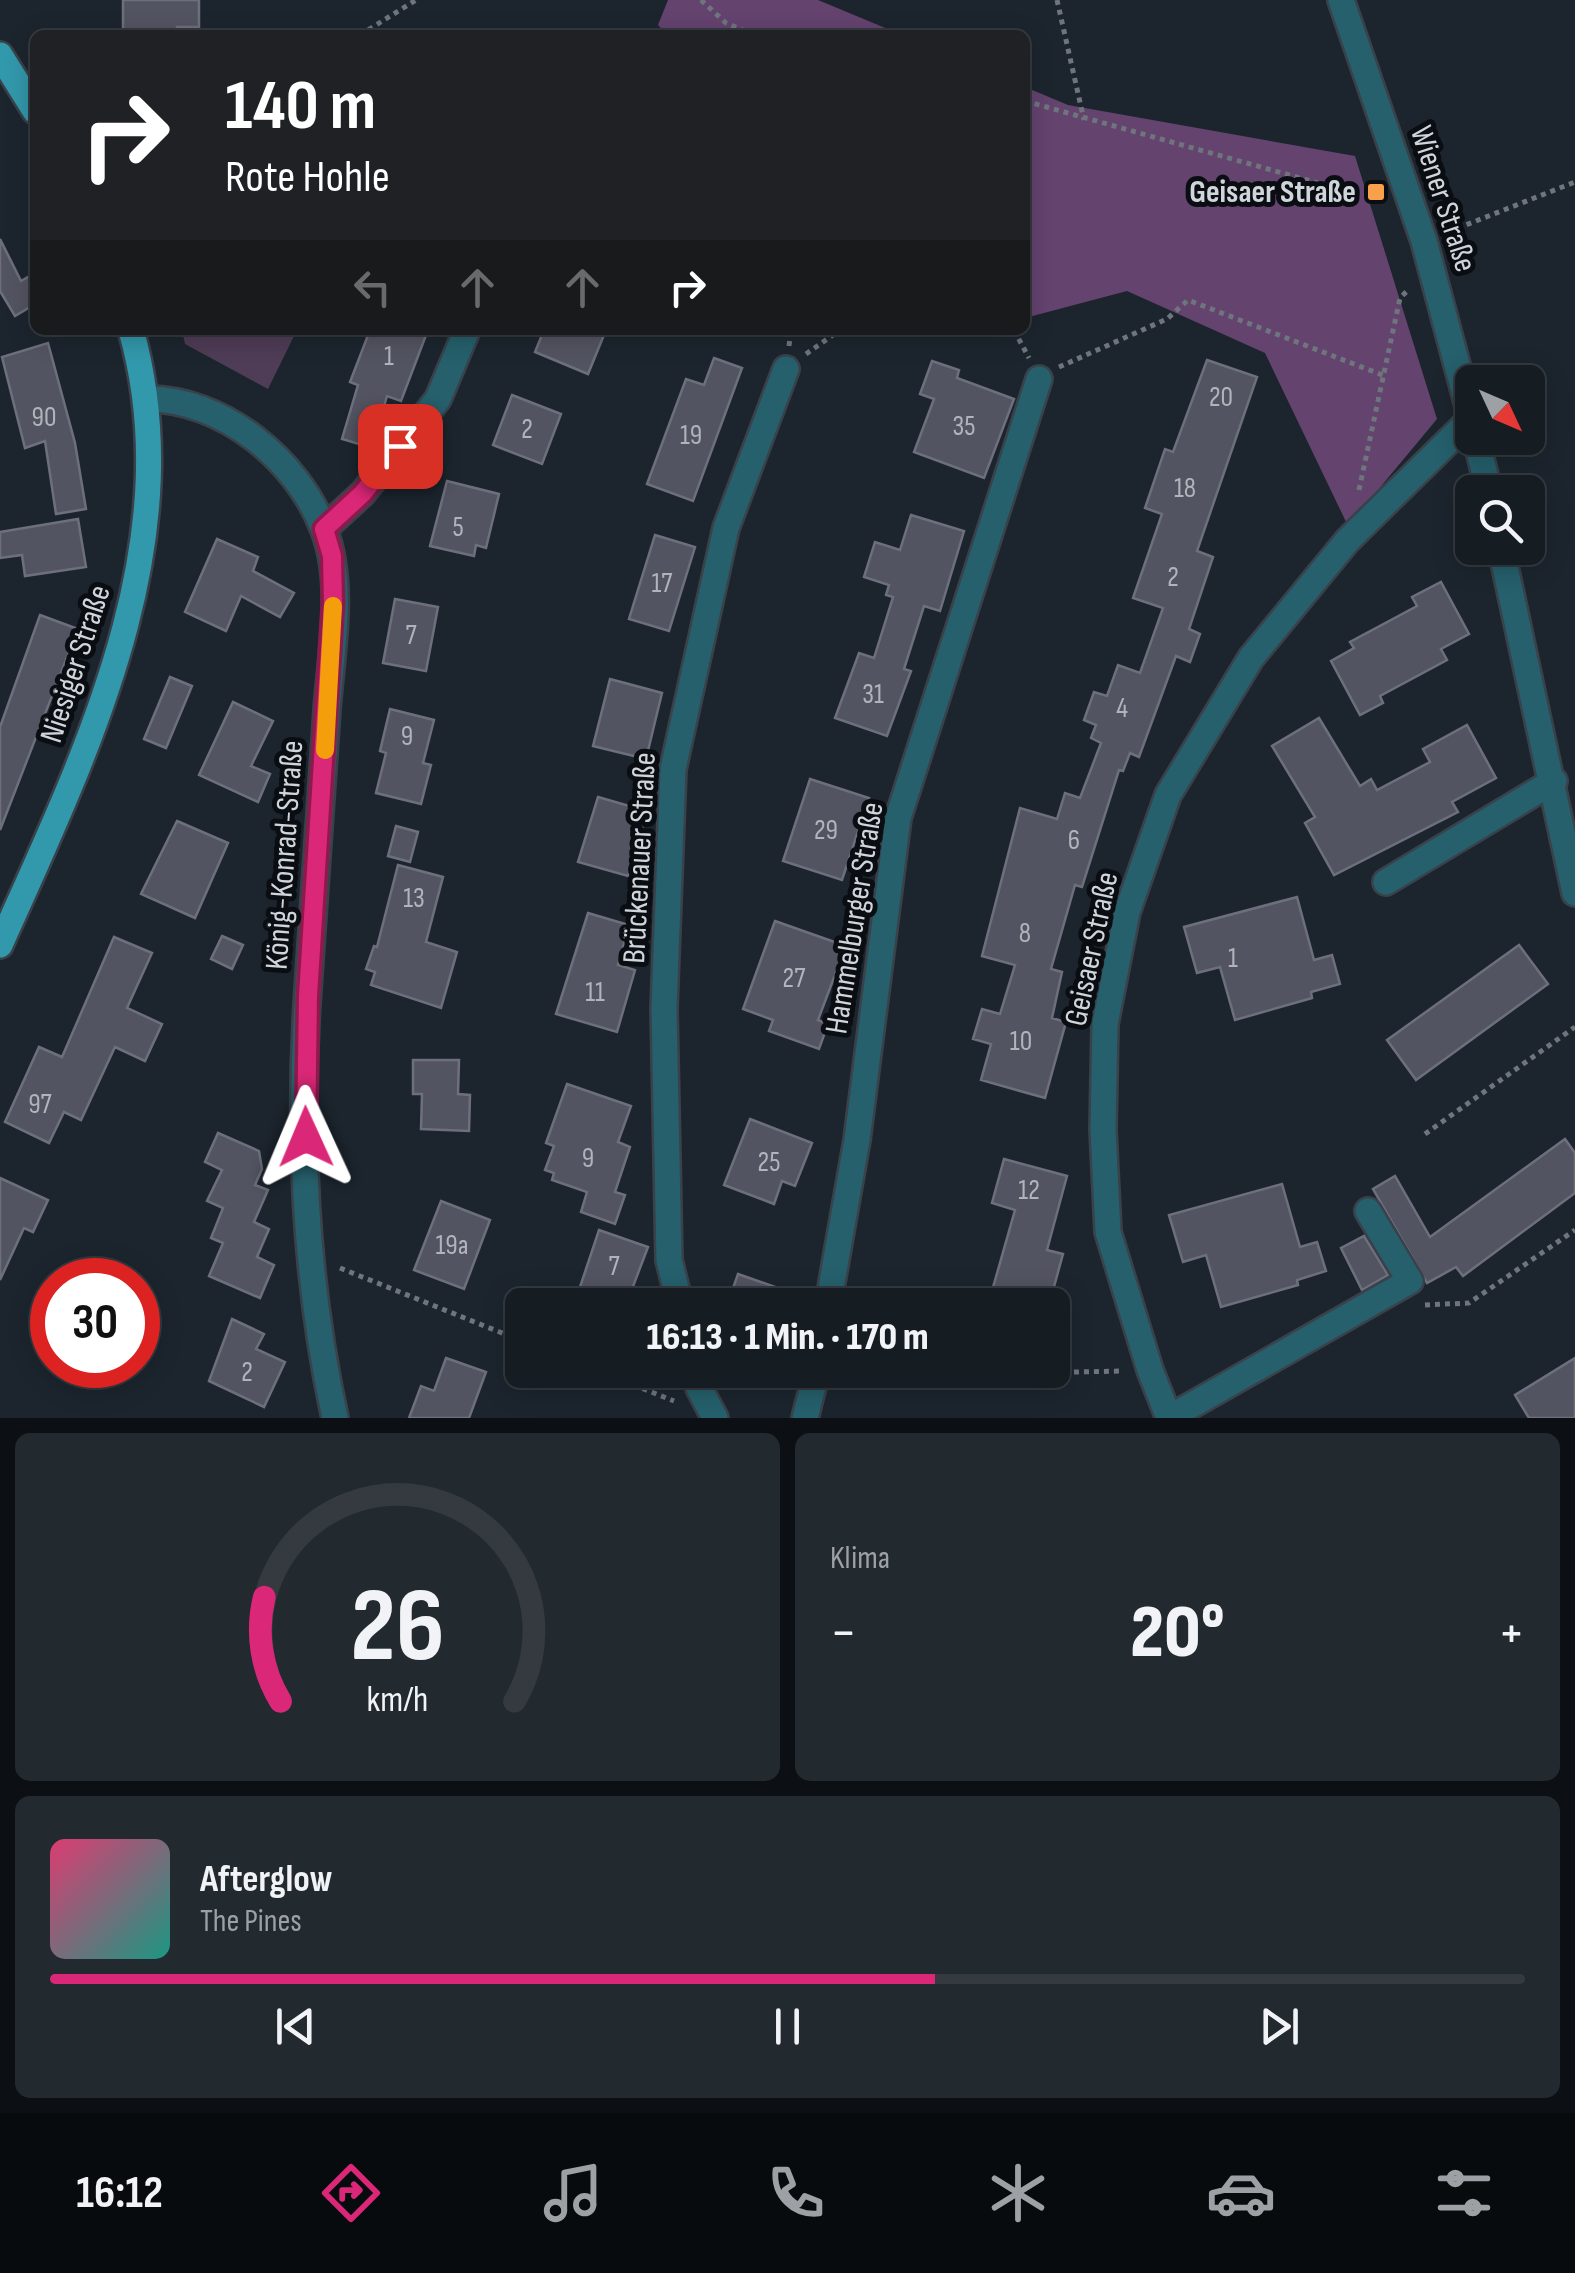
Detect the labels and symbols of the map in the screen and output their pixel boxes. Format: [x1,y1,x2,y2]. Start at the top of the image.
street label: Wiener Straße [1401,121,1485,277]
place label: Geisaer Straße [1189,173,1356,212]
marker: Geisaer Straße [1365,181,1387,203]
house number: 1 [384,340,394,373]
north arrow [1455,365,1545,455]
house number: 20 [1209,381,1233,414]
house number: 90 [32,401,56,434]
pin [358,404,443,489]
house number: 35 [953,410,975,443]
house number: 2 [521,413,533,446]
house number: 19 [680,419,702,452]
house number: 18 [1174,472,1196,505]
house number: 5 [452,511,464,544]
house number: 2 [1167,561,1179,594]
house number: 17 [652,567,672,600]
street label: Niesiger Straße [32,580,120,748]
house number: 7 [405,619,417,652]
house number: 31 [862,678,884,711]
house number: 4 [1116,692,1128,725]
house number: 9 [401,720,413,753]
street label: König-Konrad-Straße [258,739,312,971]
street label: Brückenauer Straße [615,751,665,965]
street label: Hammelburger Straße [817,799,893,1037]
house number: 29 [814,814,838,847]
house number: 6 [1068,824,1080,857]
street label: Geisaer Straße [1057,868,1127,1030]
house number: 13 [403,882,425,915]
house number: 8 [1019,917,1031,950]
house number: 1 [1228,942,1238,975]
house number: 27 [783,962,805,995]
house number: 11 [585,976,605,1009]
house number: 10 [1010,1025,1032,1058]
position arrow [254,1085,358,1189]
house number: 97 [28,1088,52,1121]
house number: 9 [582,1142,594,1175]
house number: 25 [758,1146,780,1179]
house number: 12 [1018,1174,1040,1207]
house number: 19a [436,1229,468,1262]
house number: 7 [608,1250,620,1283]
speed limit sign: 30 [30,1258,160,1388]
house number: 2 [241,1356,253,1389]

